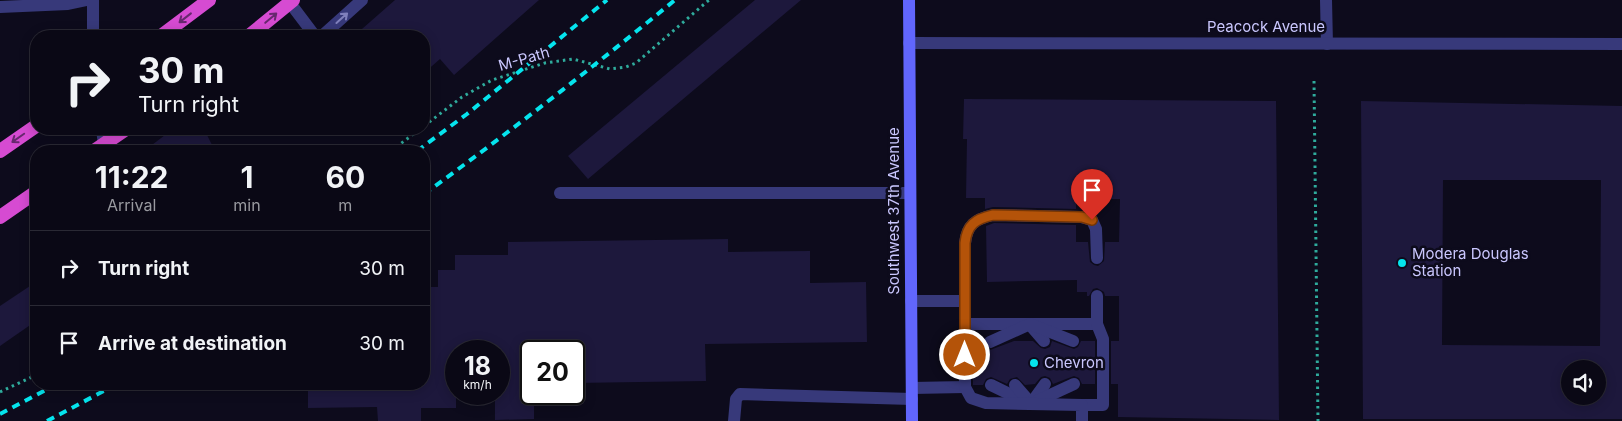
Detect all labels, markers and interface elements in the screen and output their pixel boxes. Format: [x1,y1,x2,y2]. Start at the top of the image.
one-way arrow [336,12,349,24]
one-way arrow [179,13,192,24]
one-way arrow [265,13,278,24]
street label: Peacock Avenue [1207,17,1325,36]
street label: M-Path [496,42,552,75]
text: 30 m [138,49,224,91]
icon: right [55,50,120,115]
text: Turn right [138,91,239,117]
street label: Southwest 37th Avenue [884,127,903,295]
one-way arrow [11,133,25,143]
text: 11:22 [95,159,169,195]
text: 1 [241,159,253,195]
text: 60 [325,159,365,195]
pin [1071,169,1113,220]
icon: arrive [1078,176,1106,204]
text: Arrival [107,195,156,215]
text: min [233,195,261,215]
text: m [338,195,352,215]
place label: Modera Douglas Station [1412,244,1529,280]
icon: right [55,254,83,282]
text: Turn right [98,257,189,280]
text: 30 m [359,257,405,280]
marker: Modera Douglas Station [1396,257,1408,269]
position arrow [938,328,990,380]
icon: arrive [55,329,83,357]
text: Arrive at destination [98,332,287,355]
text: 30 m [359,332,405,355]
speed limit sign: 20 [520,340,585,405]
text: 18 [464,351,491,381]
place label: Chevron [1044,353,1104,372]
marker: Chevron [1028,357,1040,369]
map controls [1561,360,1606,405]
button: sound [1561,360,1606,405]
text: km/h [463,377,492,392]

